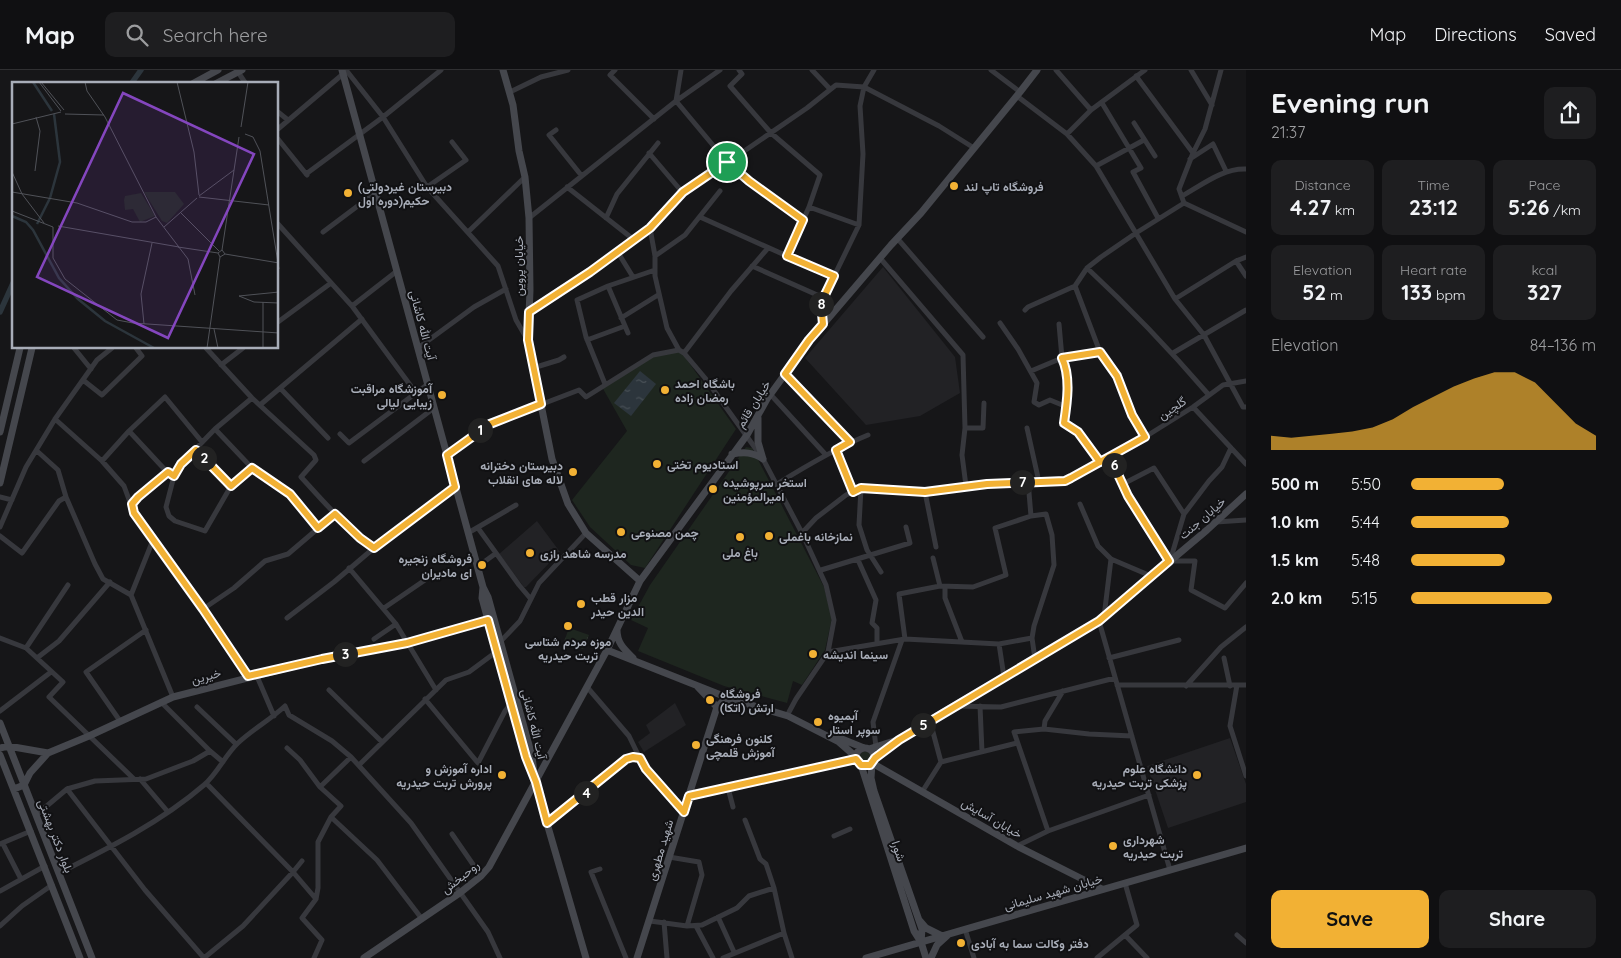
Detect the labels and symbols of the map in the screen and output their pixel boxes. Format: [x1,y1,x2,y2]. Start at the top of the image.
inset map [12,82,279,349]
pin [706,141,748,183]
place label: (دبیرستان غيردولتی حکیم(دوره اول [358,179,452,209]
place label: فروشگاه تاپ لند [964,179,1044,195]
marker: فروشگاه تاپ لند [948,180,960,192]
marker: (دبیرستان غيردولتی حکیم(دوره اول [342,187,354,199]
street label: خیابان پروین [511,236,527,296]
street label: آیت الله کاشانی [406,288,440,363]
pin: 8 [808,292,834,316]
place label: باشگاه احمد رمضان زاده [675,376,735,406]
street label: خیابان قائم [732,377,774,431]
place label: آموزشگاه مراقبت زیبایی لیالی [351,381,433,411]
marker: باشگاه احمد رمضان زاده [659,384,671,396]
marker: آموزشگاه مراقبت زیبایی لیالی [436,389,448,401]
street label: گلچین [1155,393,1190,424]
pin: 1 [468,418,492,442]
pin: 2 [192,446,216,470]
pin: 6 [1102,452,1126,478]
place label: استادیوم تختی [667,457,738,473]
place label: دبیرستان دخترانه لاله های انقلاب [480,458,563,487]
marker: استادیوم تختی [651,458,663,470]
marker: دبیرستان دخترانه لاله های انقلاب [567,466,579,478]
pin: 7 [1010,470,1034,494]
place label: استخر سرپوشیده امیرالمؤمنین [723,475,807,505]
marker: استخر سرپوشیده امیرالمؤمنین [707,483,719,495]
street label: خیابان جنت [1176,494,1228,542]
place label: چمن مصنوعی [631,525,699,541]
marker: چمن مصنوعی [615,526,627,538]
place label: نمازخانه باغملی [779,529,853,545]
marker: نمازخانه باغملی [763,530,775,542]
marker: باغ ملی [734,531,746,543]
place label: باغ ملی [722,545,758,561]
place label: مدرسه شاهد رازی [540,546,627,562]
marker: مدرسه شاهد رازی [524,547,536,559]
place label: فروشگاه زنجیره ای مادیران [398,551,472,581]
marker: فروشگاه زنجیره ای مادیران [476,559,488,571]
place label: مزار قطب الدین حیدر [590,590,644,620]
marker: مزار قطب الدین حیدر [575,598,587,610]
marker: موزه مردم شتاسی تربت حیدریه [562,620,574,632]
place label: موزه مردم شتاسی تربت حیدریه [525,634,612,664]
pin: 3 [332,642,358,666]
place label: سینما اندیشه [823,647,888,662]
marker: سینما اندیشه [807,648,819,660]
street label: خیرین [189,665,223,688]
place label: فروشگاه ارتش (اتکا) [720,686,774,716]
street label: آیت الله کاشانی [517,687,550,762]
marker: فروشگاه ارتش (اتکا) [704,694,716,706]
place label: آبمیوه سوپر استار [827,708,881,738]
pin: 5 [910,712,936,738]
marker: آبمیوه سوپر استار [812,716,824,728]
place label: کلنون فرهنگی آموزش قلمچی [706,731,776,761]
marker: کلنون فرهنگی آموزش قلمچی [690,739,702,751]
place label: اداره آموزش و پرورش تربت حیدریه [396,761,492,791]
place label: دانشگاه علوم پزشکی تربت حیدریه [1092,761,1187,791]
marker: اداره آموزش و پرورش تربت حیدریه [496,769,508,781]
marker: دانشگاه علوم پزشکی تربت حیدریه [1191,769,1203,781]
pin: 4 [574,780,598,806]
street label: خیابان آسایش [958,795,1025,842]
street label: بلوار دکتر بهشتی [34,797,77,875]
street label: شهید مطهری [644,818,677,883]
place label: شهرداری تربت حیدریه [1123,832,1183,862]
street label: شورا [888,839,909,864]
marker: شهرداری تربت حیدریه [1107,840,1119,852]
street label: روحبخش [438,857,483,898]
street label: خیابان شهید سلیمانی [1002,871,1104,914]
place label: دفتر وکالت سما به آبادی [971,936,1089,952]
marker: دفتر وکالت سما به آبادی [955,937,967,949]

